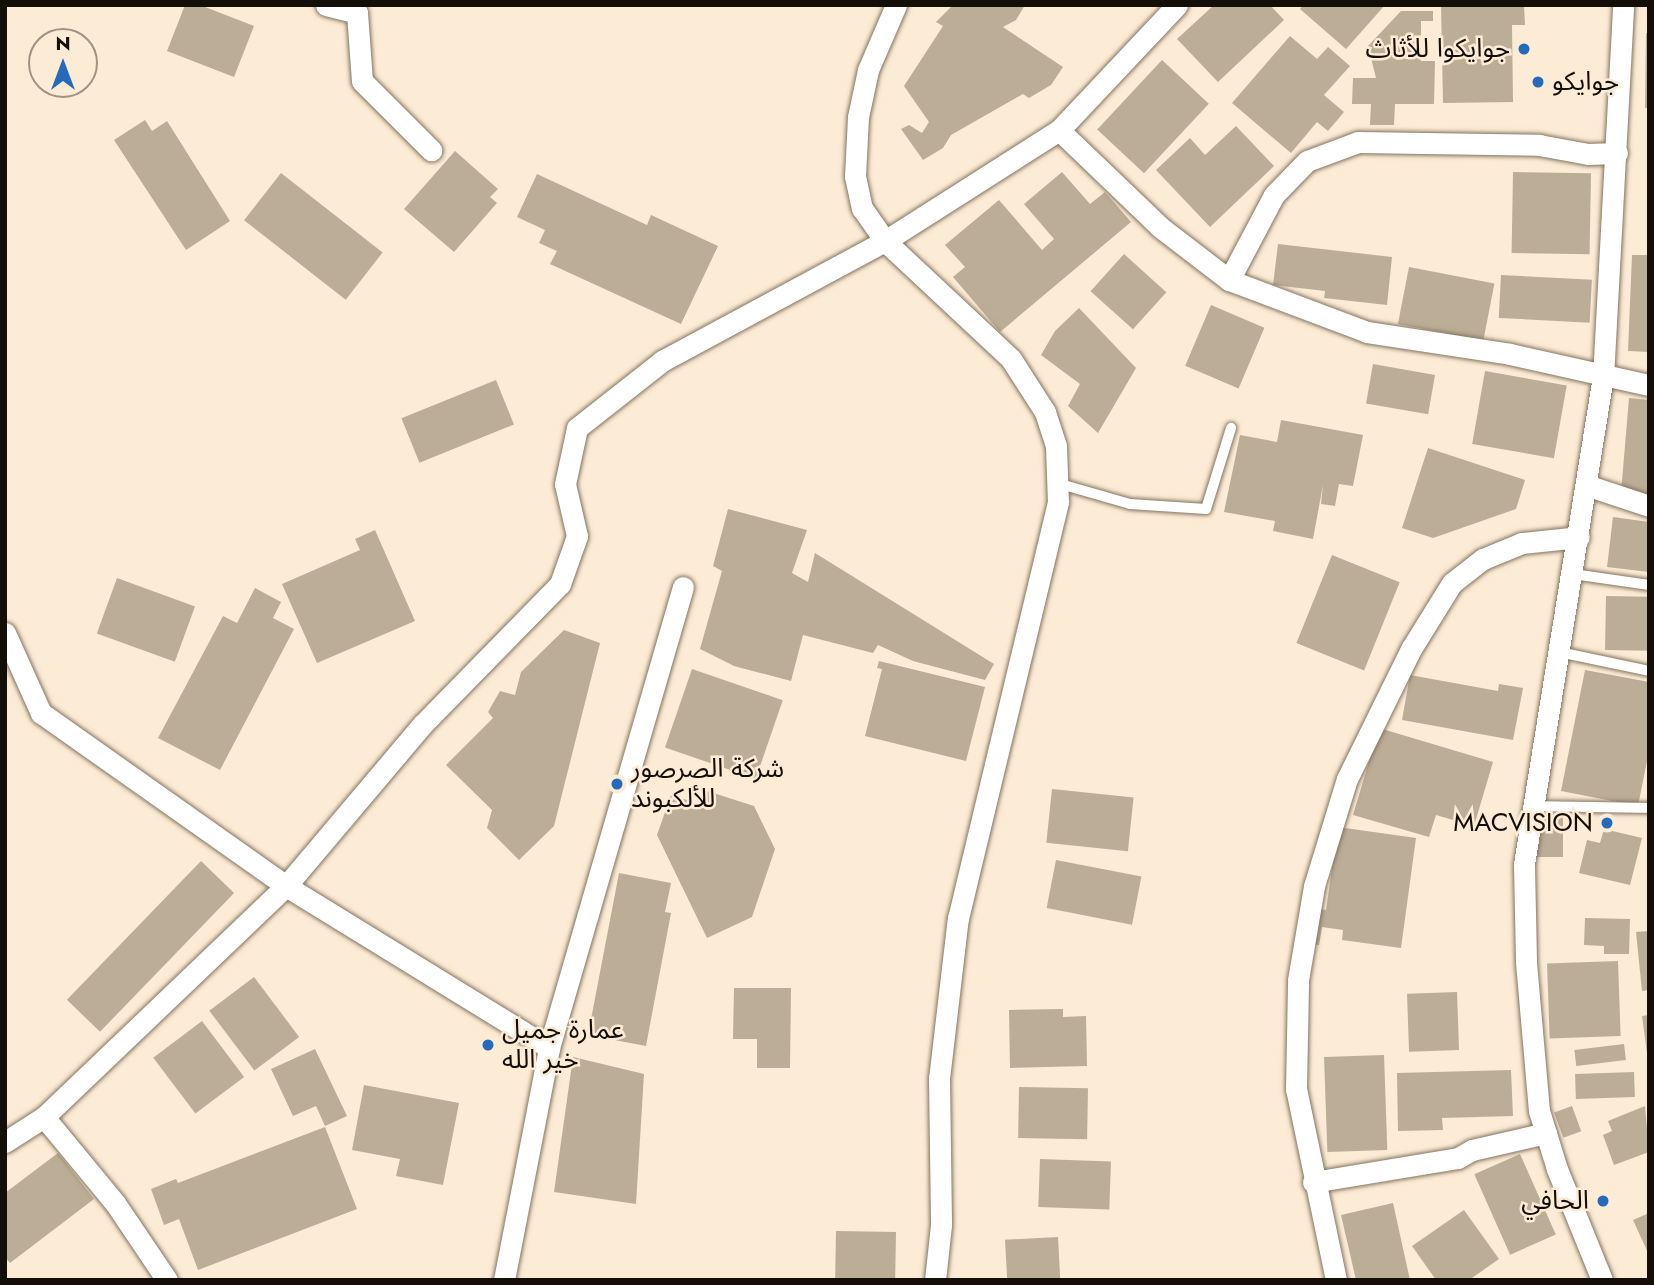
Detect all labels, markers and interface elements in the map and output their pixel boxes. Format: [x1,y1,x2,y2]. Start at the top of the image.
north arrow [28,28,98,98]
text: N [55,30,71,57]
place label: جوايكوا للأثاث [1365,33,1510,65]
marker: جوايكوا للأثاث [1516,41,1532,57]
place label: جوايكو [1552,66,1619,98]
marker: جوايكو [1530,74,1546,90]
place label: شركة الصرصور للألكبوند [631,753,784,814]
marker: شركة الصرصور للألكبوند [609,776,625,792]
place label: MACVISION [1453,807,1593,839]
marker: MACVISION [1599,815,1615,831]
place label: عمارة جميل خير الله [502,1014,624,1076]
marker: عمارة جميل خير الله [480,1037,496,1053]
place label: الحافي [1521,1185,1589,1217]
marker: الحافي [1595,1193,1611,1209]

